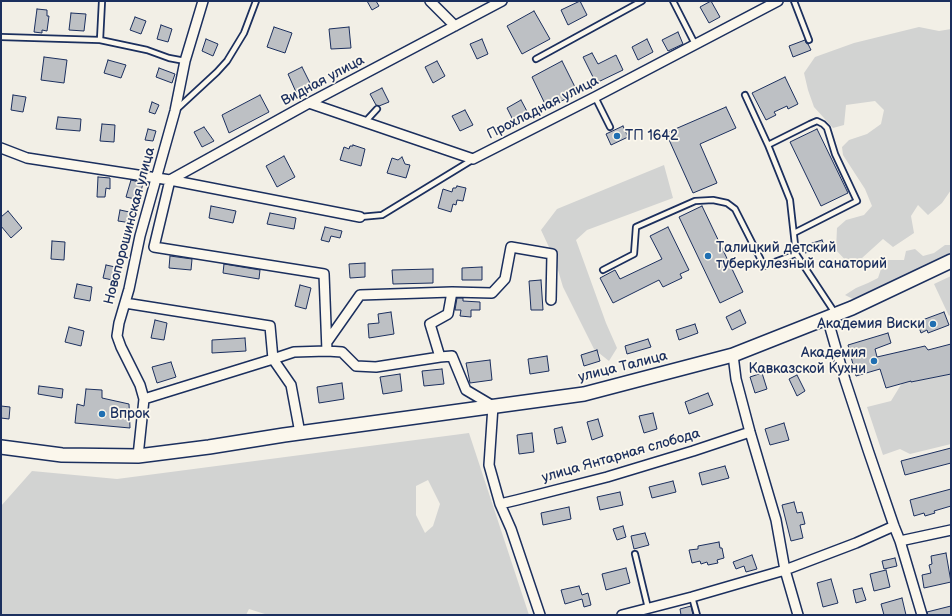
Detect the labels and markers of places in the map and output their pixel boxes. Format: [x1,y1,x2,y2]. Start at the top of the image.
place label: ТП 1642 [625,128,678,144]
marker: ТП 1642 [612,131,622,141]
place label: Талицкий детский туберкулезный санаторий [716,240,887,272]
marker: Талицкий детский туберкулезный санаторий [703,251,713,261]
place label: Академия Виски [817,316,925,332]
marker: Академия Виски [928,319,938,329]
place label: Академия Кавказской Кухни [748,345,866,378]
marker: Академия Кавказской Кухни [869,356,879,366]
place label: Впрок [110,406,150,422]
marker: Впрок [97,409,107,419]

